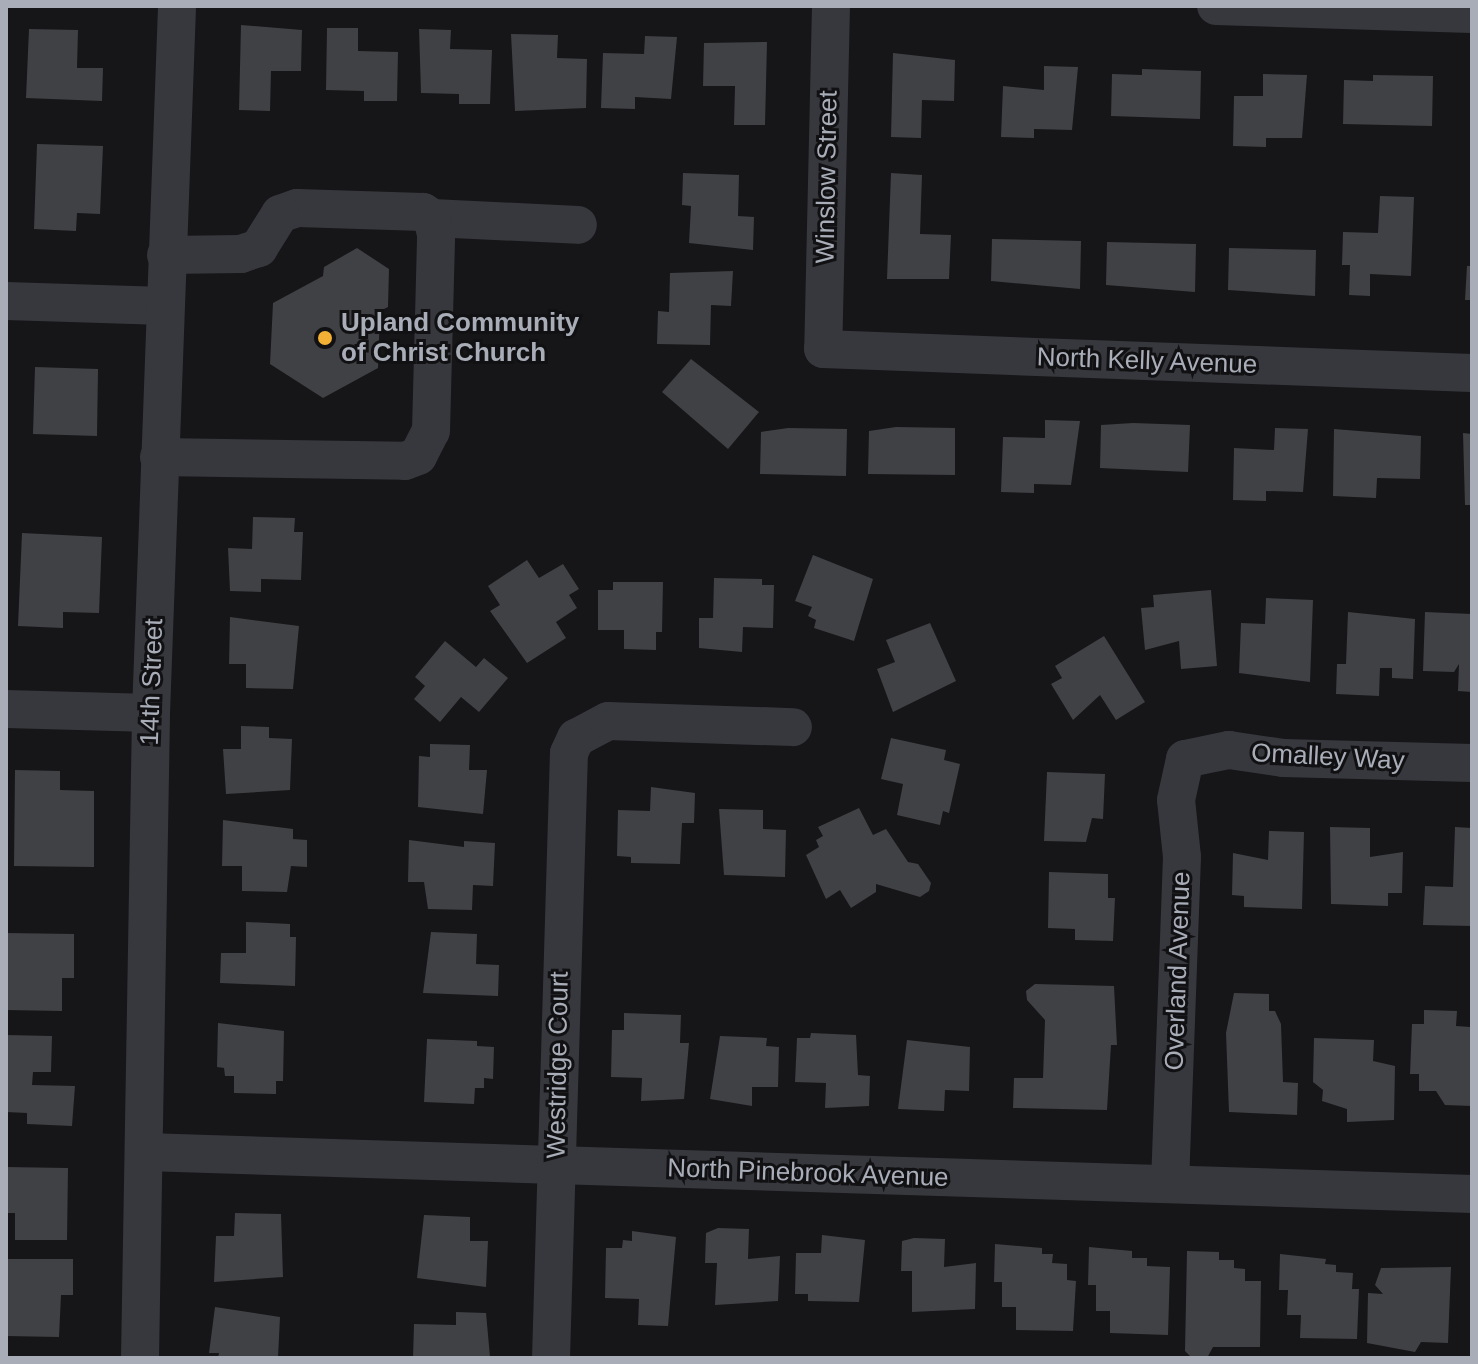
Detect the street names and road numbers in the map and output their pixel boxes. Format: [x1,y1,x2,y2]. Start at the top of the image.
street label: Winslow Street [810,90,844,264]
street label: North Kelly Avenue [1035,342,1259,380]
street label: 14th Street [134,618,170,746]
street label: Omalley Way [1250,737,1406,777]
street label: Overland Avenue [1159,870,1197,1072]
street label: Westridge Court [541,971,575,1159]
street label: North Pinebrook Avenue [666,1152,950,1194]

